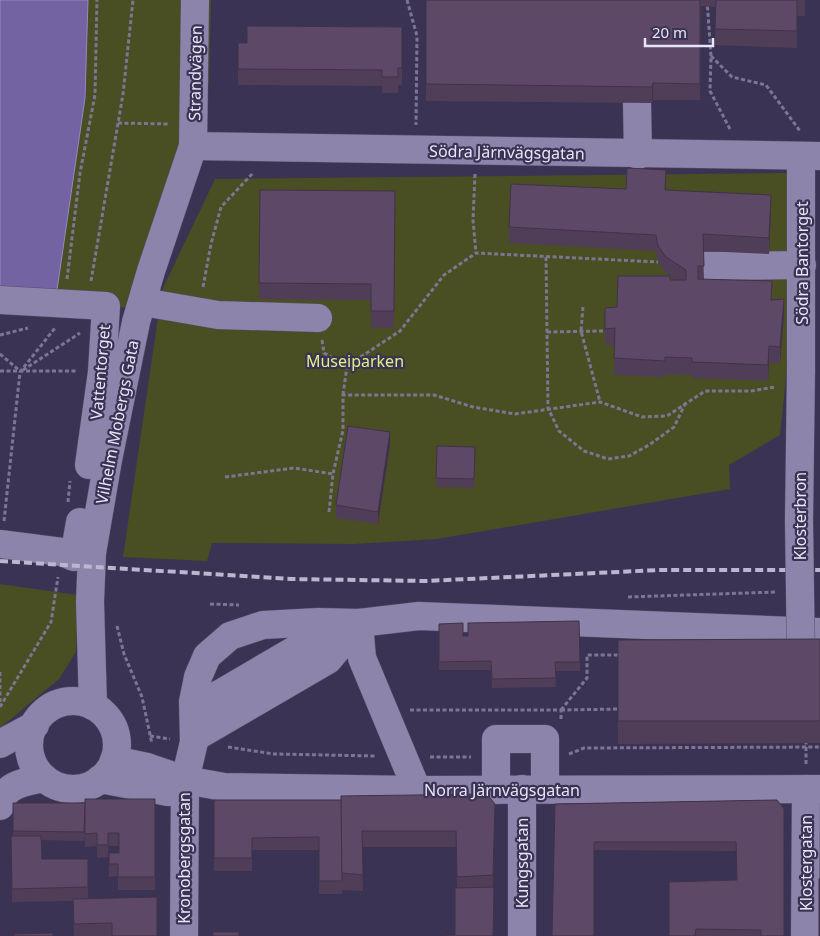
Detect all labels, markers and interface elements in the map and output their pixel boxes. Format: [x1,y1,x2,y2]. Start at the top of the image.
scale bar [645,15,712,47]
text: 20 m [652,22,687,42]
street label: Strandvägen [183,25,207,121]
street label: Södra Järnvägsgatan [429,140,585,164]
street label: Södra Bantorget [791,201,813,325]
street label: Vattentorget [85,323,115,420]
street label: Vilhelm Mobergs Gata [90,338,144,506]
park label: Museiparken [306,350,404,372]
street label: Klosterbron [789,472,811,560]
street label: Norra Järnvägsgatan [424,779,580,801]
street label: Kronobergsgatan [173,792,195,924]
street label: Klostergatan [795,815,817,911]
street label: Kungsgatan [511,818,533,908]

